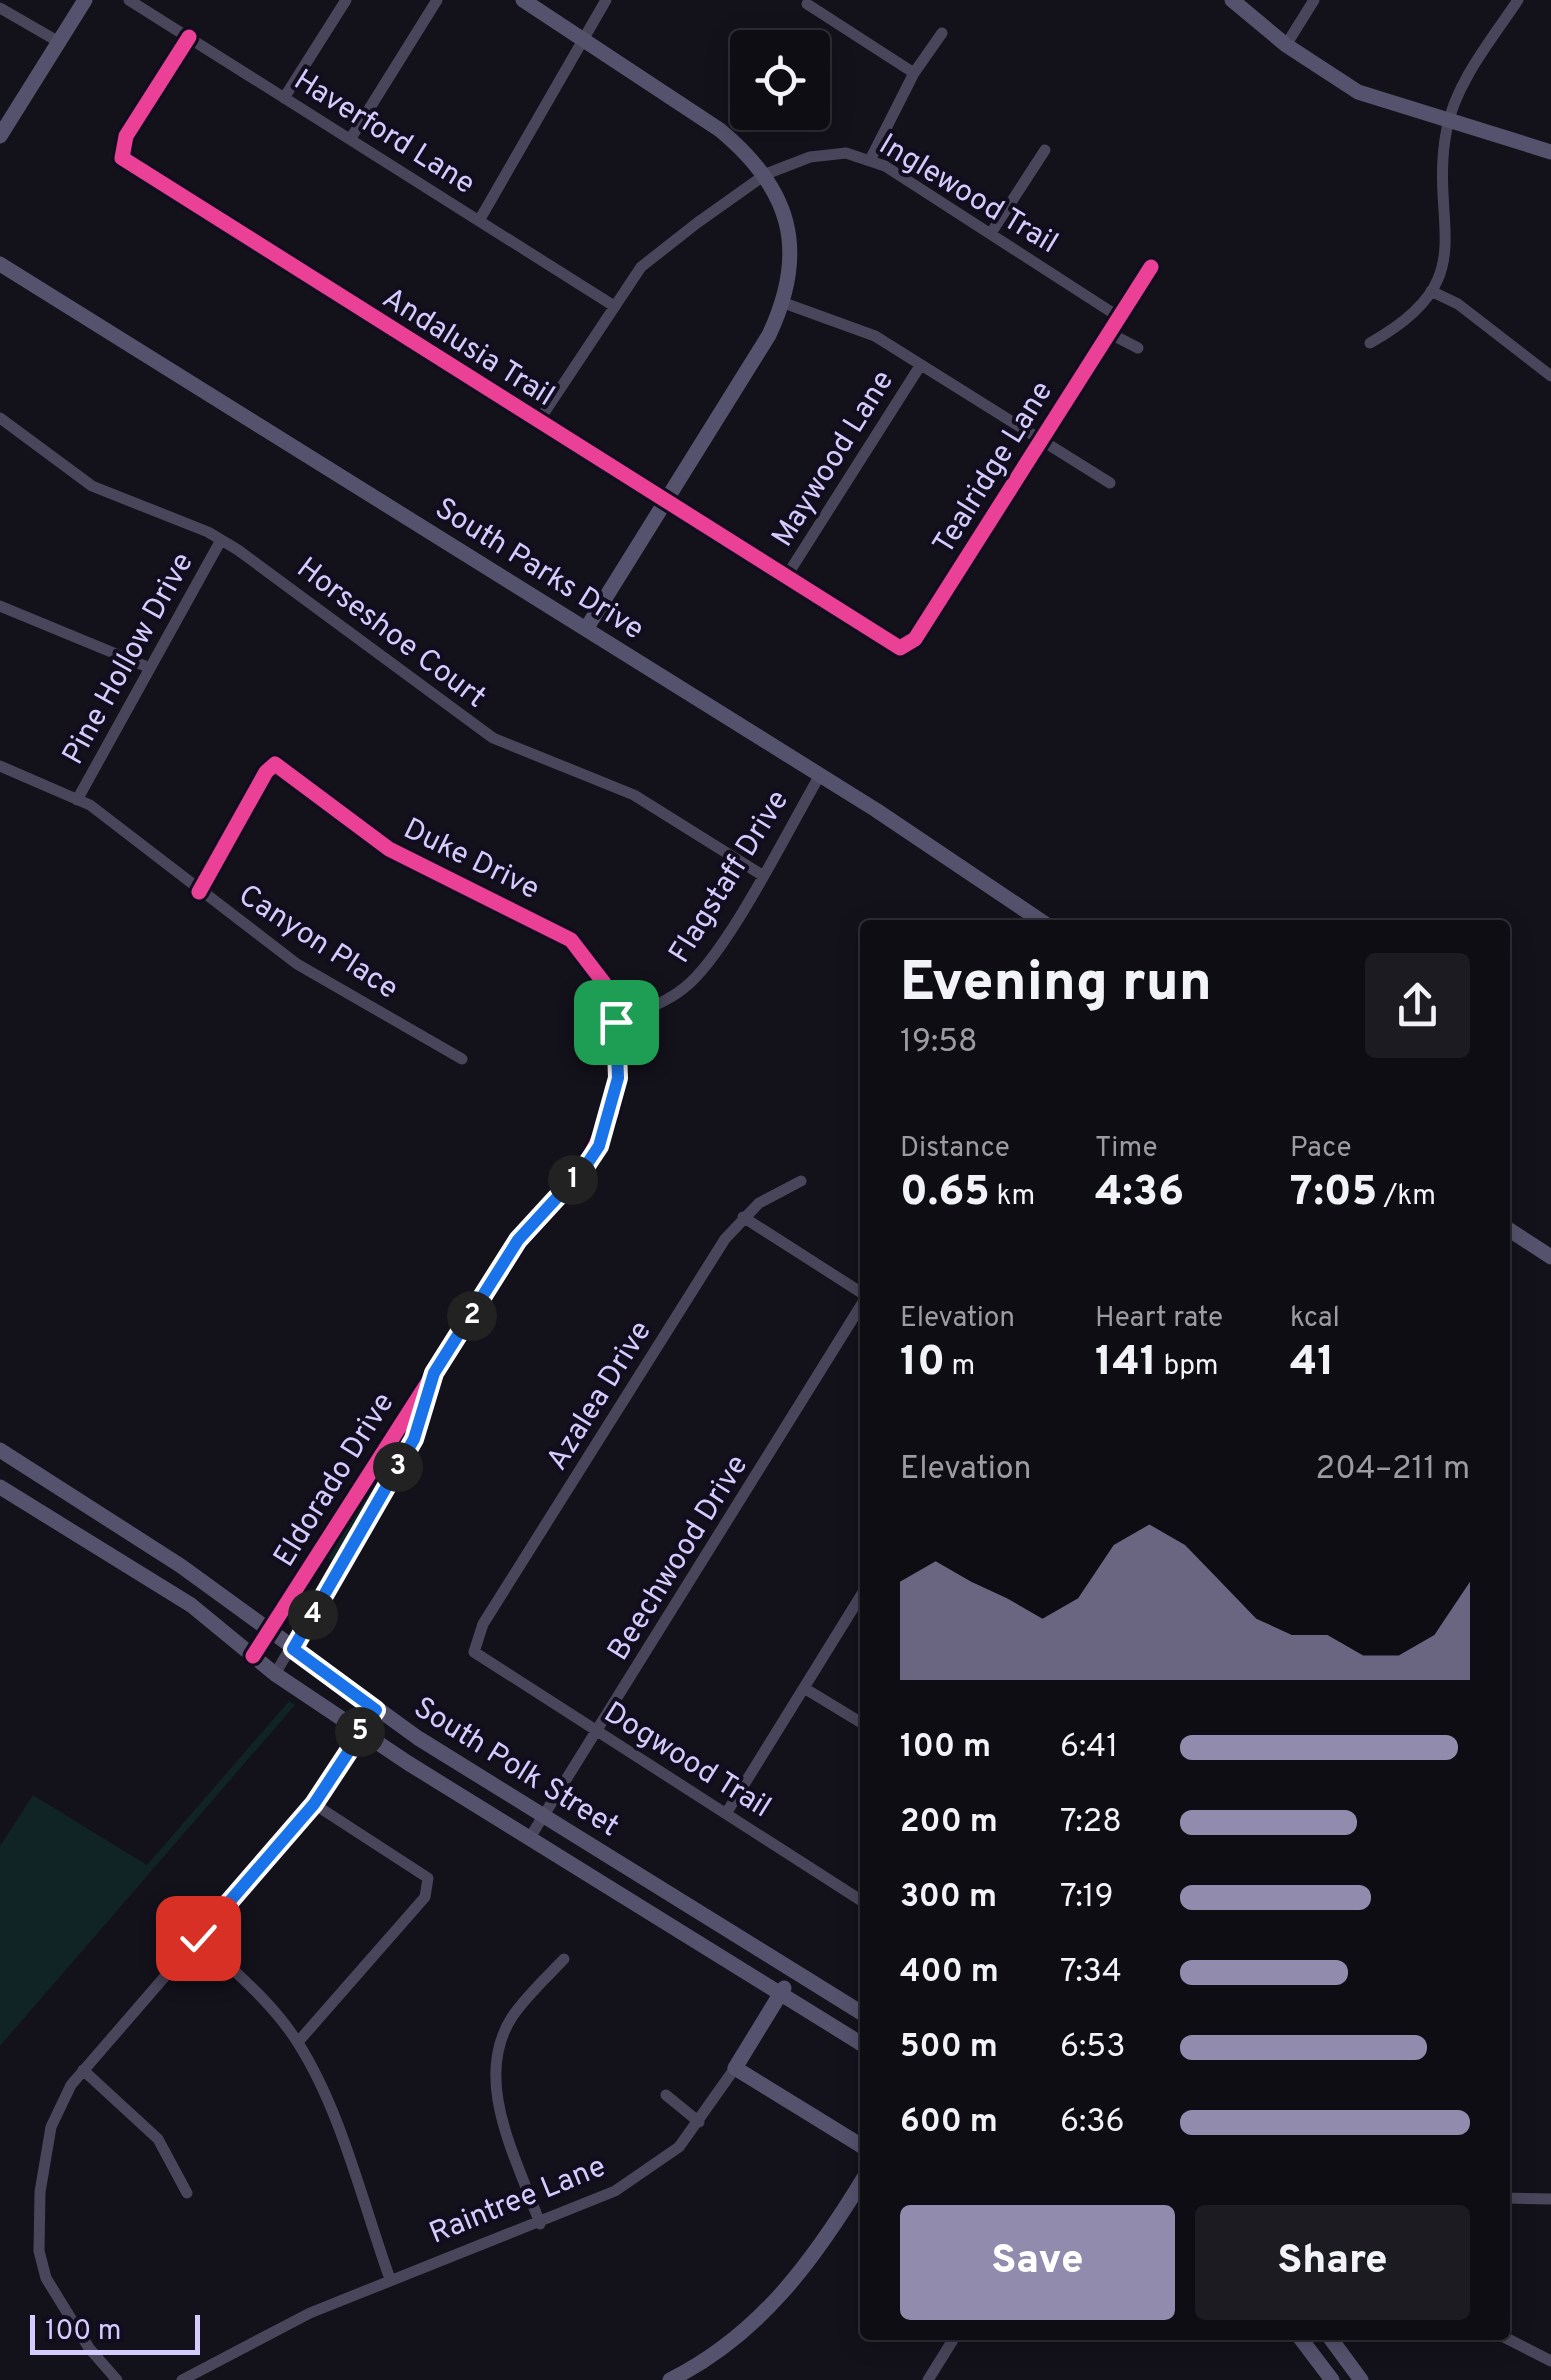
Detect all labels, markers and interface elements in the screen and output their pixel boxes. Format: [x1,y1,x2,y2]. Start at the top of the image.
map controls [730,30,830,130]
button: locate [730,30,830,130]
street label: Haverford Lane [286,63,481,204]
street label: Inglewood Trail [872,127,1064,263]
street label: Andalusia Trail [375,281,560,416]
street label: Maywood Lane [765,364,903,554]
street label: Tealridge Lane [926,375,1062,562]
street label: South Parks Drive [427,491,650,649]
street label: Pine Hollow Drive [56,547,203,772]
street label: Horseshoe Court [289,551,492,717]
street label: Flagstaff Drive [662,784,798,971]
street label: Duke Drive [397,811,545,909]
street label: Canyon Place [231,878,404,1008]
text: Evening run [900,950,1212,1020]
button: share [1365,953,1470,1058]
pin [574,980,659,1065]
icon: arrive [589,995,644,1050]
text: 19:58 [900,1023,978,1063]
text: Distance [900,1131,1010,1167]
text: Time [1095,1131,1158,1167]
text: Pace [1290,1131,1352,1167]
pin: 1 [548,1155,598,1205]
text: 1 [567,1162,579,1198]
text: 0.65 [900,1167,990,1220]
text: 4:36 [1095,1167,1184,1220]
text: 7:05 [1290,1167,1377,1220]
text: km [990,1179,1035,1215]
text: /km [1377,1179,1436,1215]
pin: 2 [447,1291,497,1341]
text: 2 [463,1298,481,1334]
text: Elevation [900,1301,1015,1337]
text: Heart rate [1095,1301,1223,1337]
text: kcal [1290,1301,1340,1337]
street label: Azalea Drive [540,1315,661,1478]
text: 10 [900,1337,945,1390]
text: 141 [1095,1337,1157,1390]
text: 41 [1290,1337,1334,1390]
text: m [945,1349,975,1385]
text: bpm [1157,1349,1219,1385]
street label: Eldorado Drive [267,1386,403,1574]
pin: 3 [373,1442,423,1492]
text: 3 [390,1449,406,1485]
street label: Beechwood Drive [601,1449,757,1668]
text: Elevation [900,1450,1032,1490]
text: 204–211 m [1316,1450,1470,1490]
pin: 4 [288,1590,338,1640]
text: 4 [304,1597,322,1633]
street label: South Polk Street [406,1690,625,1846]
street label: Dogwood Trail [596,1695,777,1827]
pin: 5 [335,1707,385,1757]
text: 5 [351,1714,369,1750]
text: 100 m [900,1728,991,1768]
text: 6:41 [1060,1728,1118,1768]
text: 200 m [900,1803,998,1843]
text: 7:28 [1060,1803,1122,1843]
text: 300 m [900,1878,997,1918]
text: 7:19 [1060,1878,1114,1918]
pin [156,1896,241,1981]
icon: check [171,1911,226,1966]
text: 400 m [900,1953,999,1993]
text: 7:34 [1060,1953,1122,1993]
text: 500 m [900,2028,998,2068]
text: 6:53 [1060,2028,1125,2068]
text: 600 m [900,2103,998,2143]
text: 6:36 [1060,2103,1125,2143]
street label: Raintree Lane [424,2149,611,2253]
button: Save [900,2205,1175,2320]
button: Share [1195,2205,1470,2320]
scale bar [30,2310,200,2354]
text: 100 m [45,2314,121,2350]

